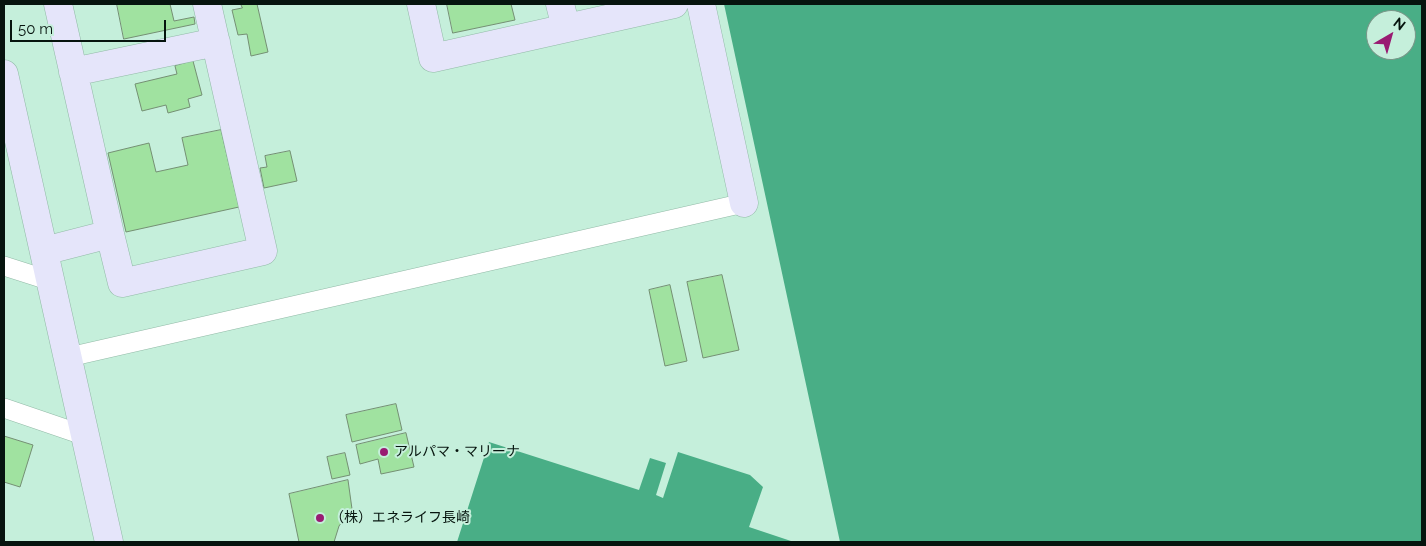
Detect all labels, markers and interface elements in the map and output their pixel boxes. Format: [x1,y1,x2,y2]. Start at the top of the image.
scale bar [12,10,169,42]
north arrow [1366,10,1416,60]
text: N [1390,14,1409,34]
text: 50 m [18,20,53,38]
place label: アルパマ・マリーナ [394,444,520,460]
marker: アルパマ・マリーナ [378,446,390,458]
place label: （株）エネライフ長崎 [330,510,470,526]
marker: （株）エネライフ長崎 [314,512,326,524]

